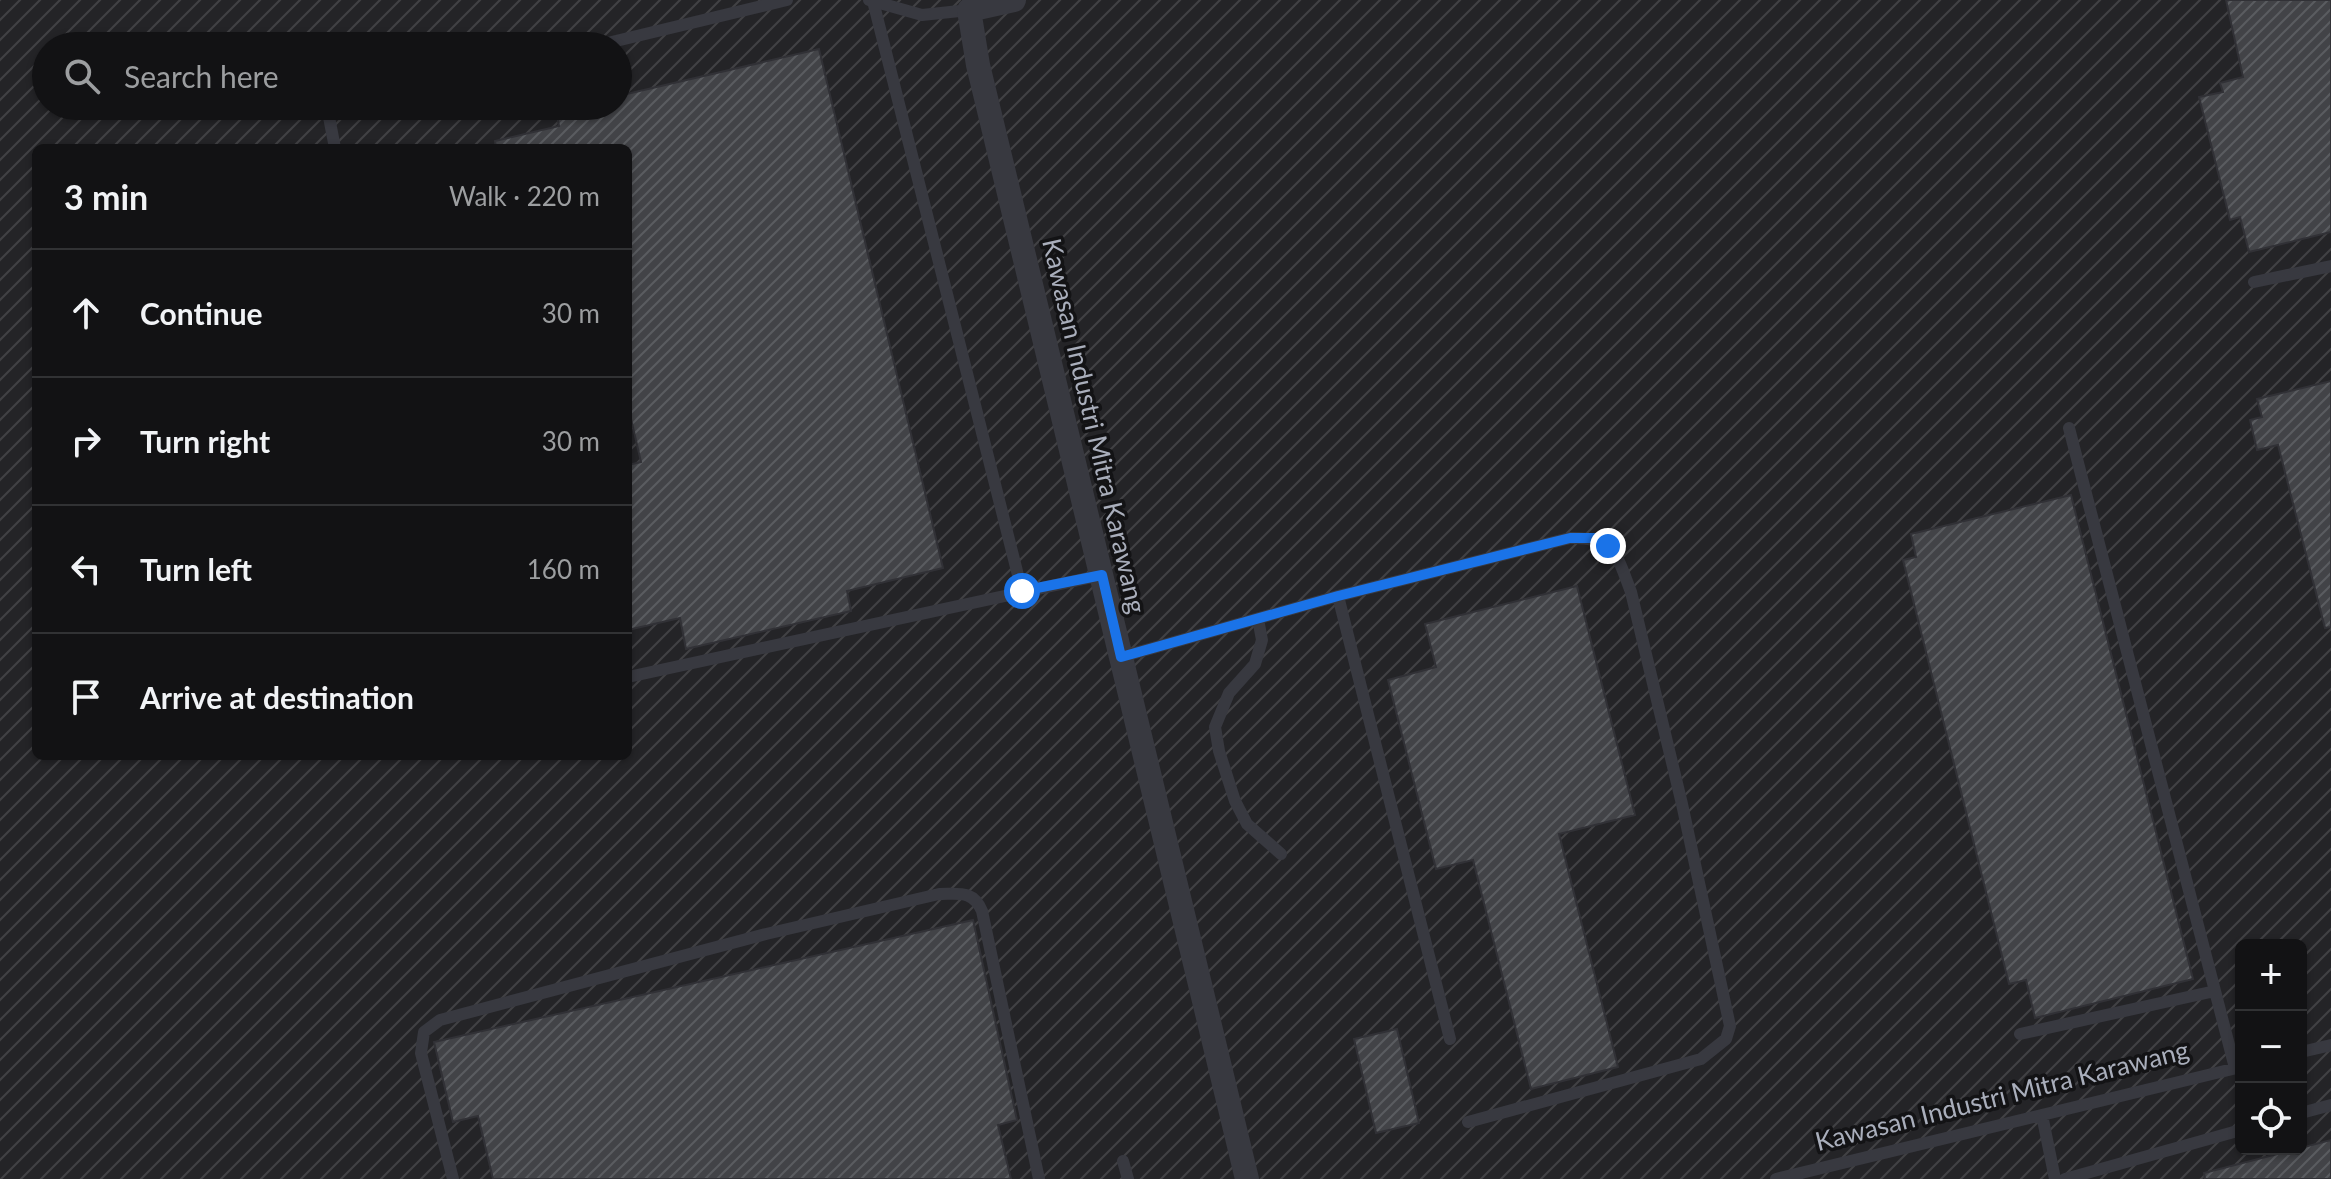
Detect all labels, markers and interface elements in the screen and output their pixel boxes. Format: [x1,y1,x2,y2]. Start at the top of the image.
search box [32,32,632,120]
icon: search [60,54,104,98]
text: Search here [124,58,279,94]
text: 3 min [64,176,148,217]
text: Walk · 220 m [449,180,600,212]
street label: Kawasan Industri Mitra Karawang [1036,235,1154,616]
icon: ahead [64,291,108,335]
text: Continue [140,295,263,331]
text: 30 m [542,297,600,329]
icon: right [64,419,108,463]
text: Turn right [140,423,270,459]
text: 30 m [542,425,600,457]
route end [1590,528,1626,564]
icon: left [64,547,108,591]
text: Turn left [140,551,252,587]
text: 160 m [527,553,600,585]
route start [1004,573,1040,609]
icon: arrive [64,675,108,719]
text: Arrive at destination [140,679,414,715]
map controls [2235,939,2307,1155]
button: + [2235,939,2307,1011]
button: − [2235,1011,2307,1083]
street label: Kawasan Industri Mitra Karawang [1812,1033,2192,1157]
button: locate [2235,1083,2307,1155]

